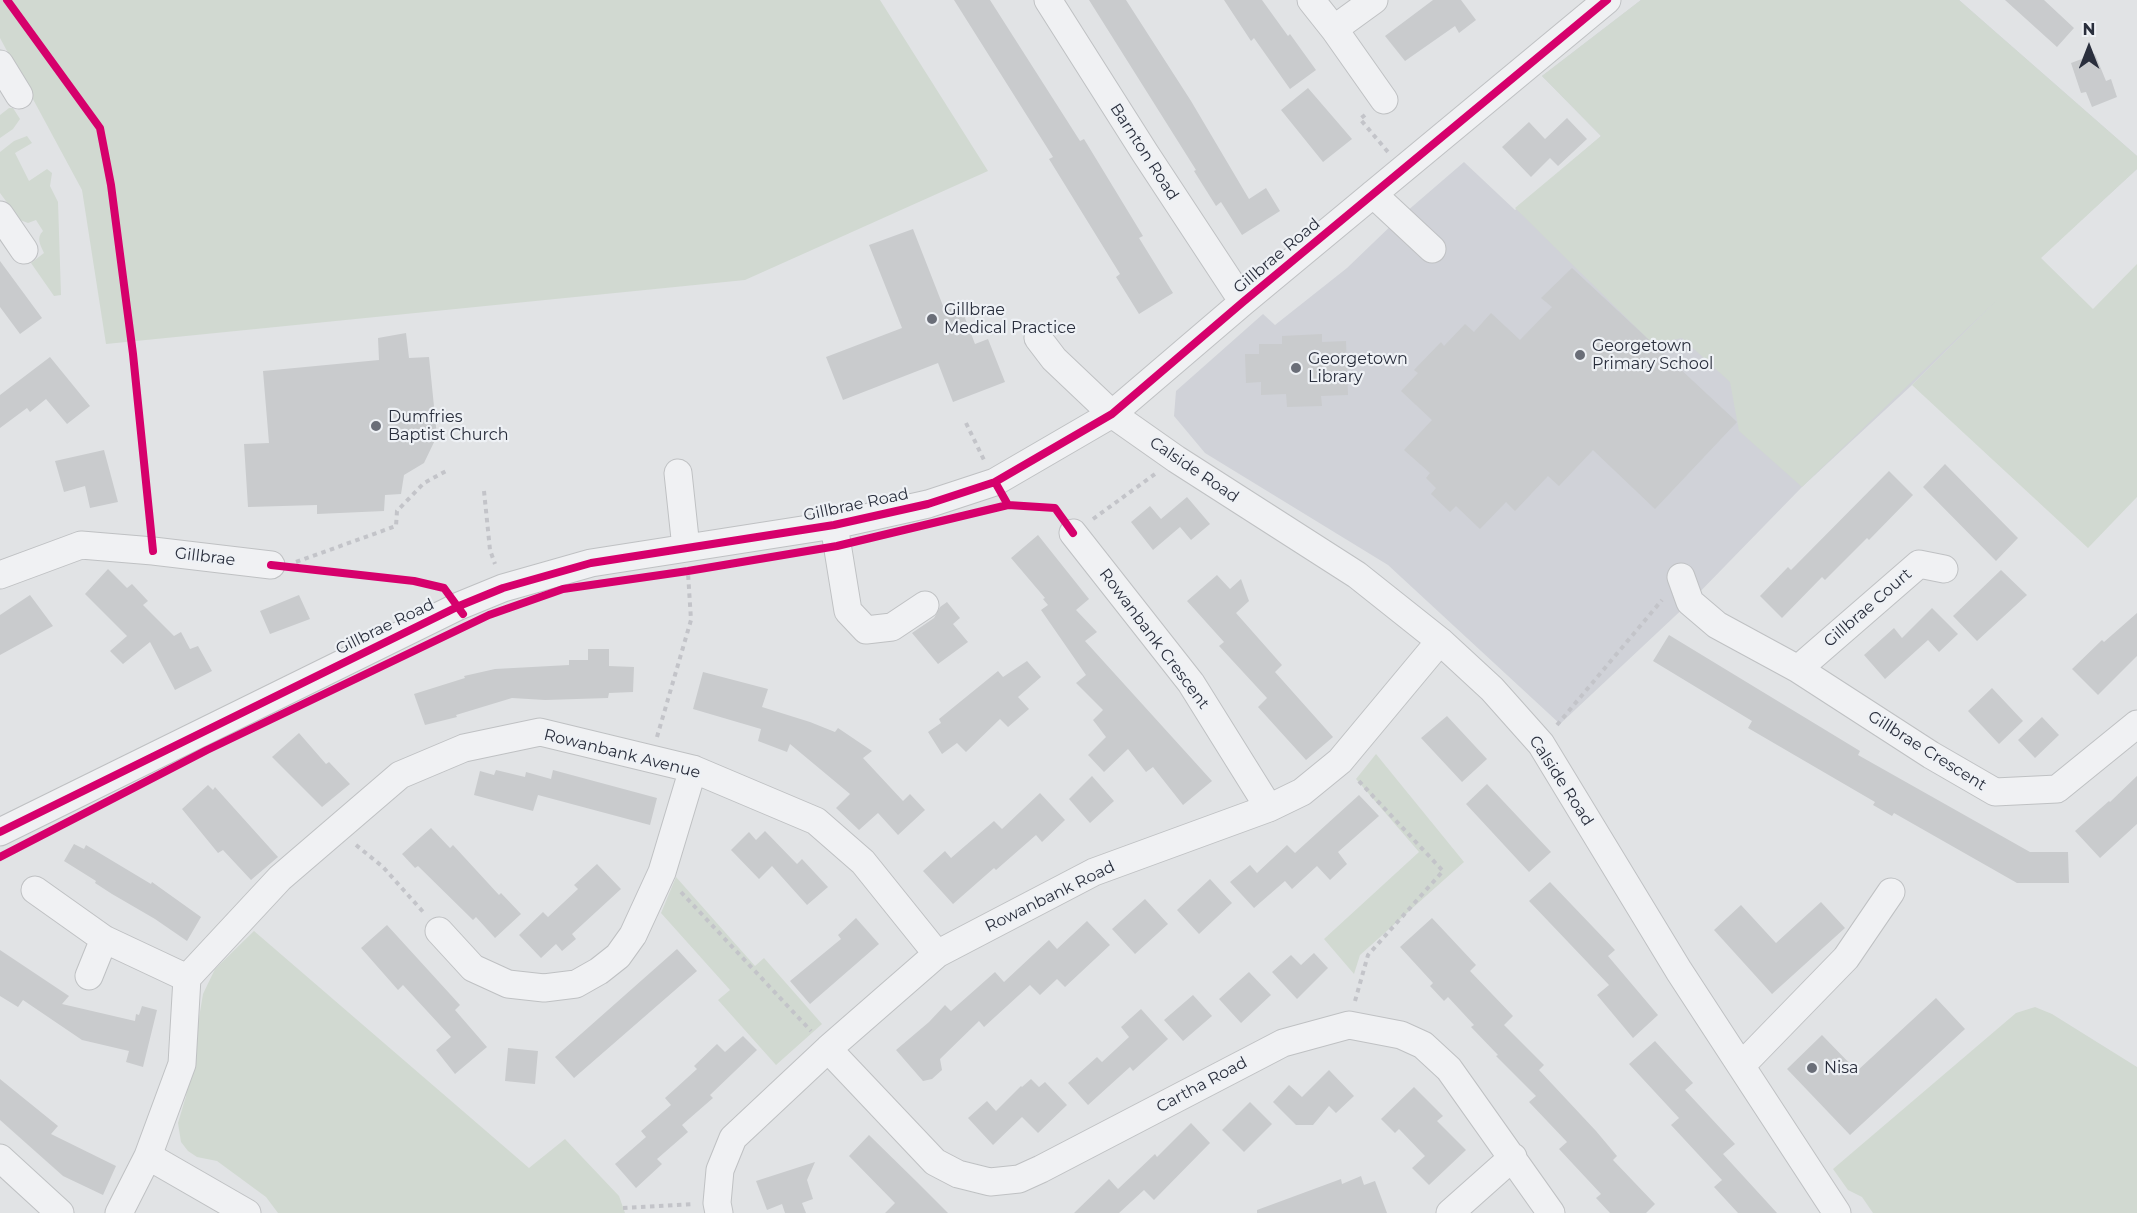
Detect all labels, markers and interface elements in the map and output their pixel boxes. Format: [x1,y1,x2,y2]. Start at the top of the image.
north arrow [2059,18,2119,78]
text: N [2083,20,2095,39]
street label: Barnton Road [1106,100,1182,204]
street label: Gillbrae Road [1230,214,1324,298]
place label: Gillbrae Medical Practice [944,300,1076,338]
marker: Gillbrae Medical Practice [925,312,939,326]
place label: Georgetown Primary School [1592,336,1713,374]
marker: Georgetown Primary School [1573,348,1587,362]
place label: Georgetown Library [1308,349,1408,387]
marker: Georgetown Library [1289,361,1303,375]
place label: Dumfries Baptist Church [388,407,508,445]
marker: Dumfries Baptist Church [369,419,383,433]
street label: Calside Road [1146,433,1242,507]
street label: Gillbrae Road [802,484,910,526]
street label: Gillbrae [174,544,236,570]
street label: Rowanbank Crescent [1095,565,1213,713]
street label: Gillbrae Court [1820,565,1916,651]
street label: Gillbrae Road [333,595,437,659]
street label: Gillbrae Crescent [1864,707,1990,795]
street label: Rowanbank Avenue [542,725,702,783]
street label: Calside Road [1525,732,1597,830]
street label: Rowanbank Road [982,857,1118,937]
street label: Cartha Road [1153,1053,1251,1117]
place label: Nisa [1824,1058,1859,1078]
marker: Nisa [1805,1061,1819,1075]

